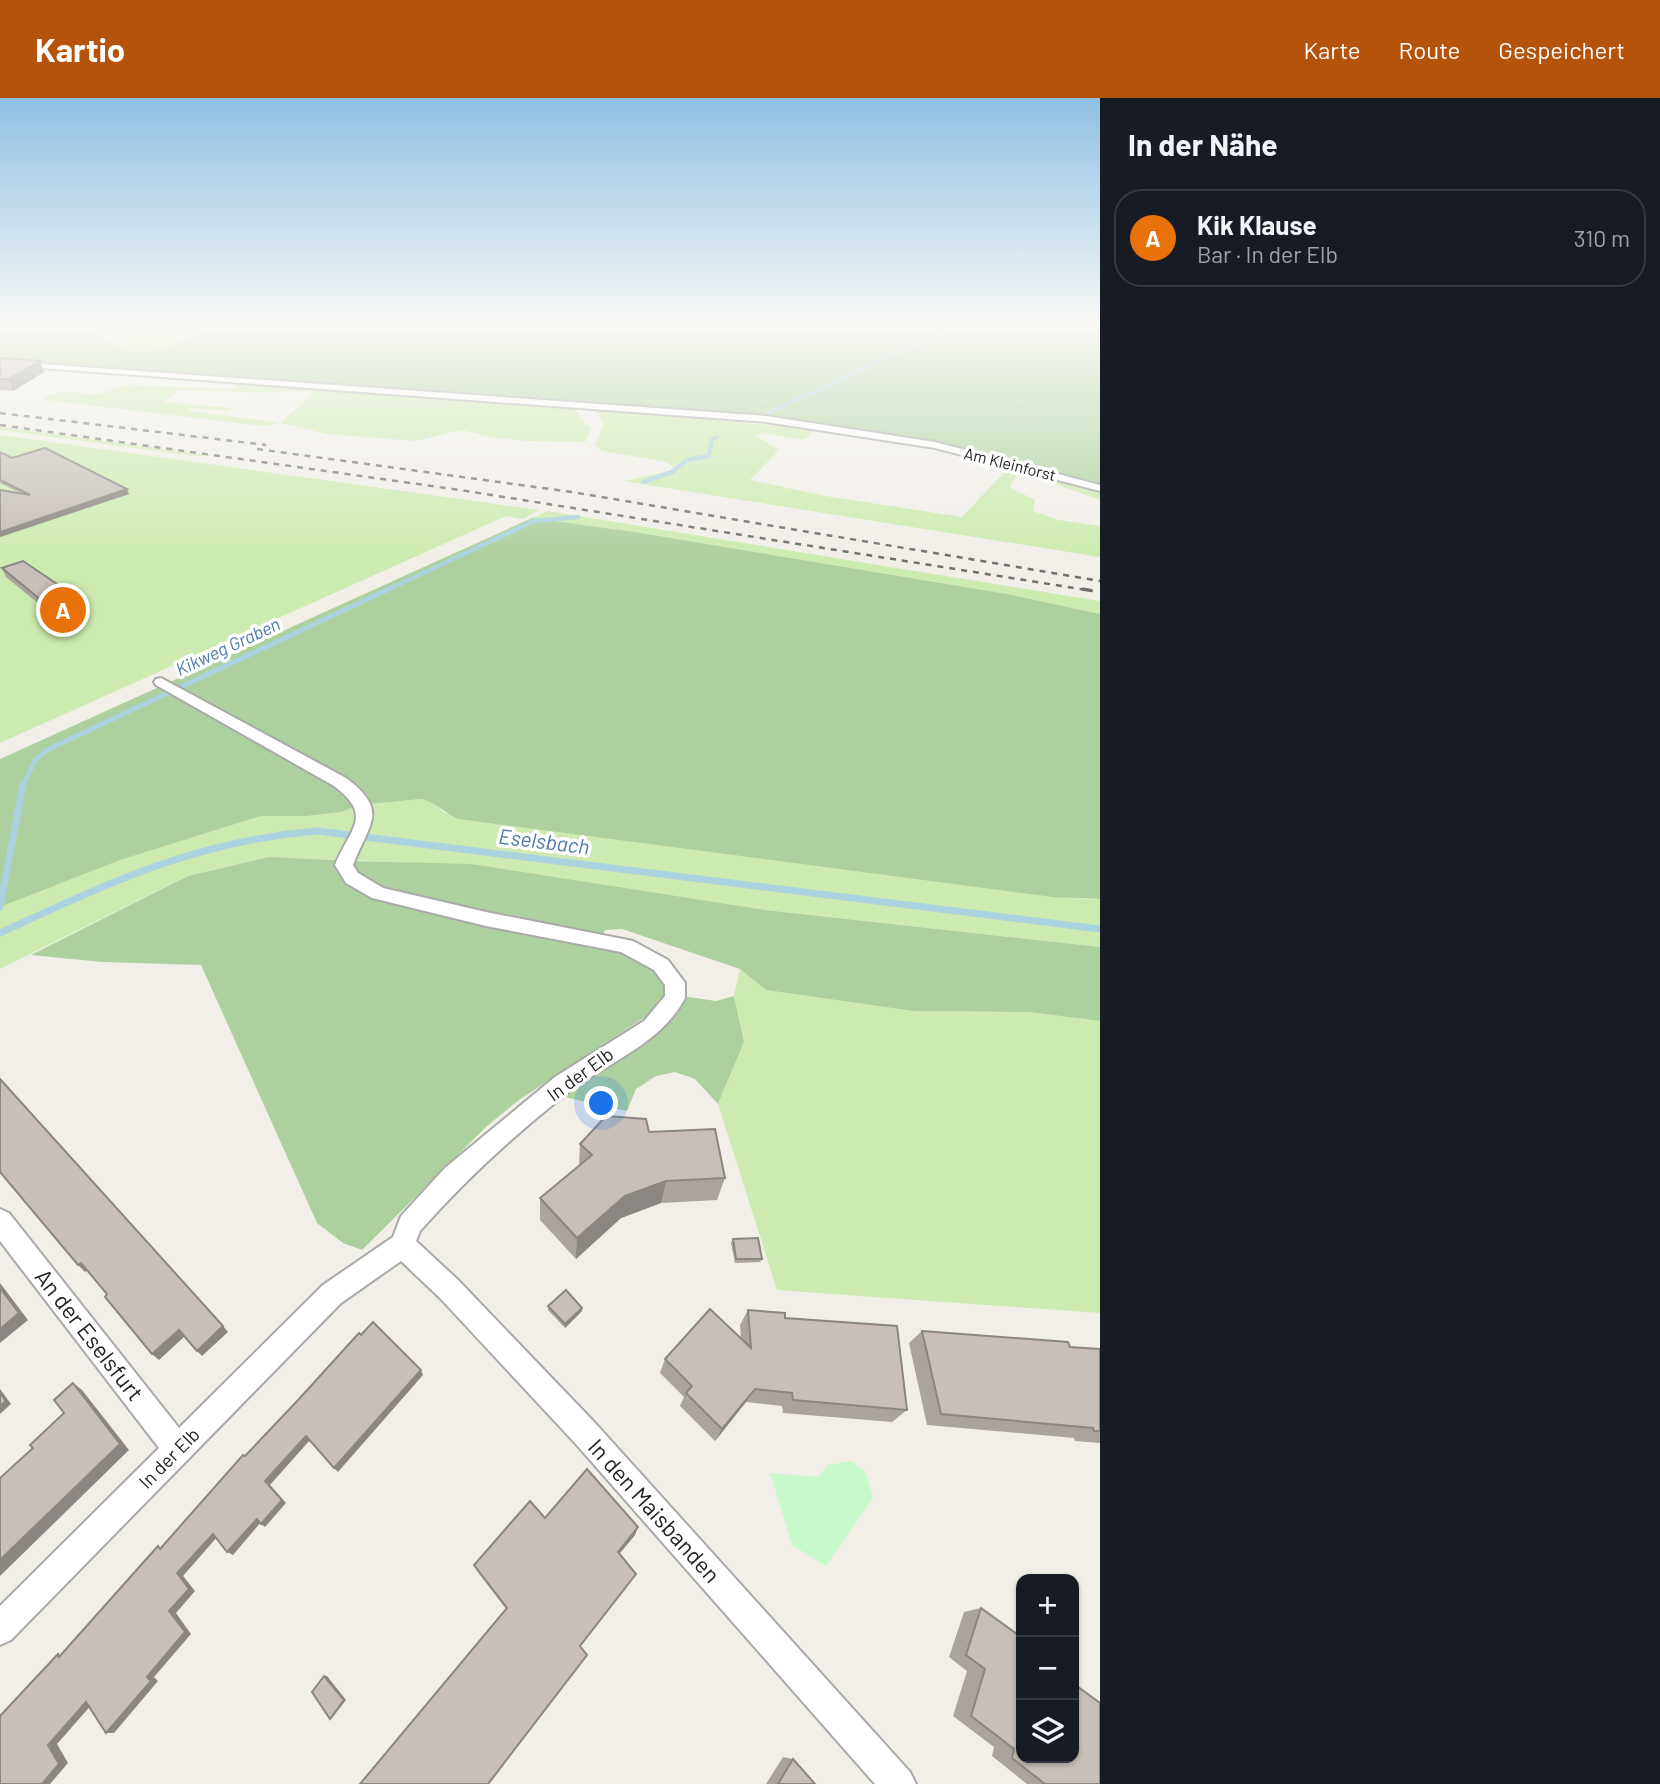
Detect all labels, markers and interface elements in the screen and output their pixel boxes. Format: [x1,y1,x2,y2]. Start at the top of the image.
text: Kartio [35,29,125,69]
text: Karte [1303,35,1361,64]
text: Route [1399,35,1460,64]
text: Gespeichert [1498,35,1625,64]
text: In der Nähe [1128,126,1278,162]
text: Kik Klause [1197,209,1317,240]
text: A [1145,224,1161,252]
text: 310 m [1574,224,1630,252]
text: Bar · In der Elb [1197,240,1338,268]
street label: Am Kleinforst [962,443,1058,484]
pin: A [40,584,86,636]
water label: Kikweg Graben [172,612,283,680]
water label: Eselsbach [497,823,591,858]
street label: In der Elb [542,1042,617,1105]
your location [584,1086,618,1120]
street label: An der Eselsfurt [30,1263,150,1406]
street label: In der Elb [133,1422,204,1493]
street label: In den Maisbanden [583,1433,727,1588]
map controls [1016,1574,1079,1763]
button: + [1016,1574,1079,1637]
button: − [1016,1637,1079,1700]
button: layers [1016,1700,1079,1763]

